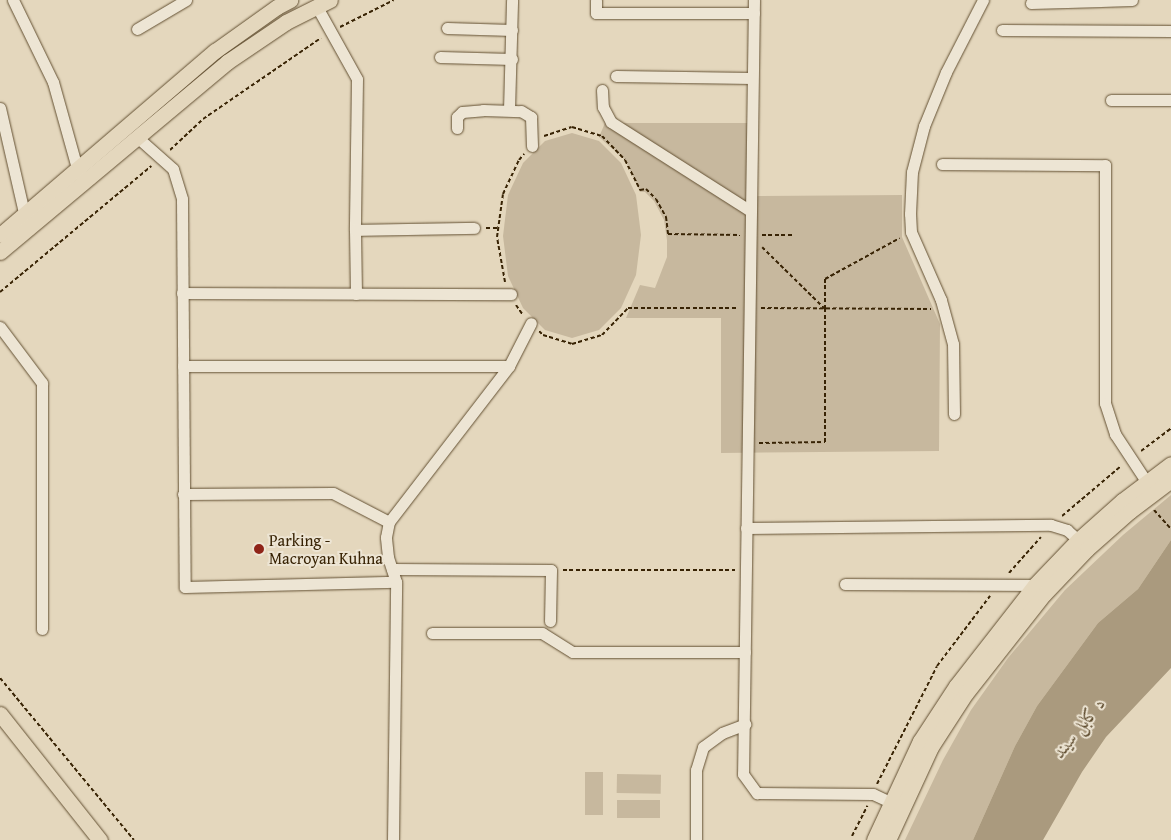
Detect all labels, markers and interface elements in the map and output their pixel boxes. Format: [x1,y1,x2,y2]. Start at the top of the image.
place label: Parking - Macroyan Kuhna [269,530,383,568]
marker: Parking - Macroyan Kuhna [253,543,265,555]
water label: د کابل سيند [1048,693,1110,763]

